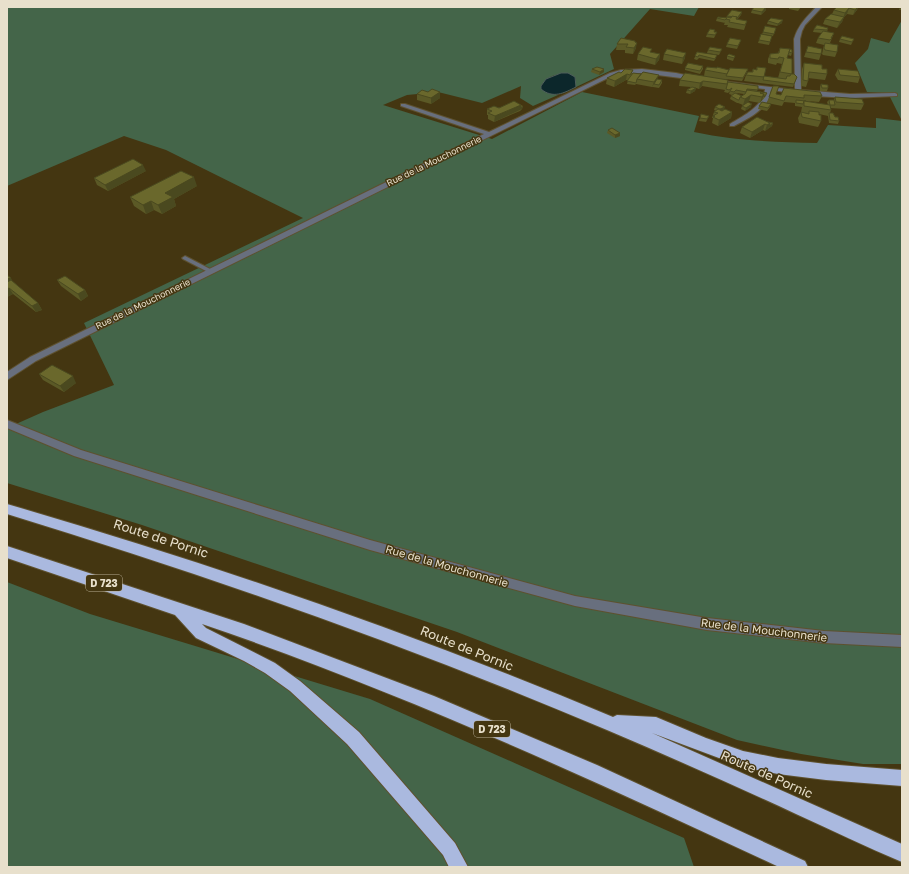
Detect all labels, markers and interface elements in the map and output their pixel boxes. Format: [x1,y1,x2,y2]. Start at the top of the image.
street label: Rue de la Mouchonnerie [385,133,483,188]
street label: Rue de la Mouchonnerie [94,276,192,331]
street label: Route de Pornic [111,515,211,561]
street label: Rue de la Mouchonnerie [384,542,510,589]
road number: D 723 [86,575,122,591]
street label: Rue de la Mouchonnerie [700,615,828,644]
street label: Route de Pornic [418,622,516,674]
road number: D 723 [474,721,510,737]
street label: Route de Pornic [719,747,815,801]

